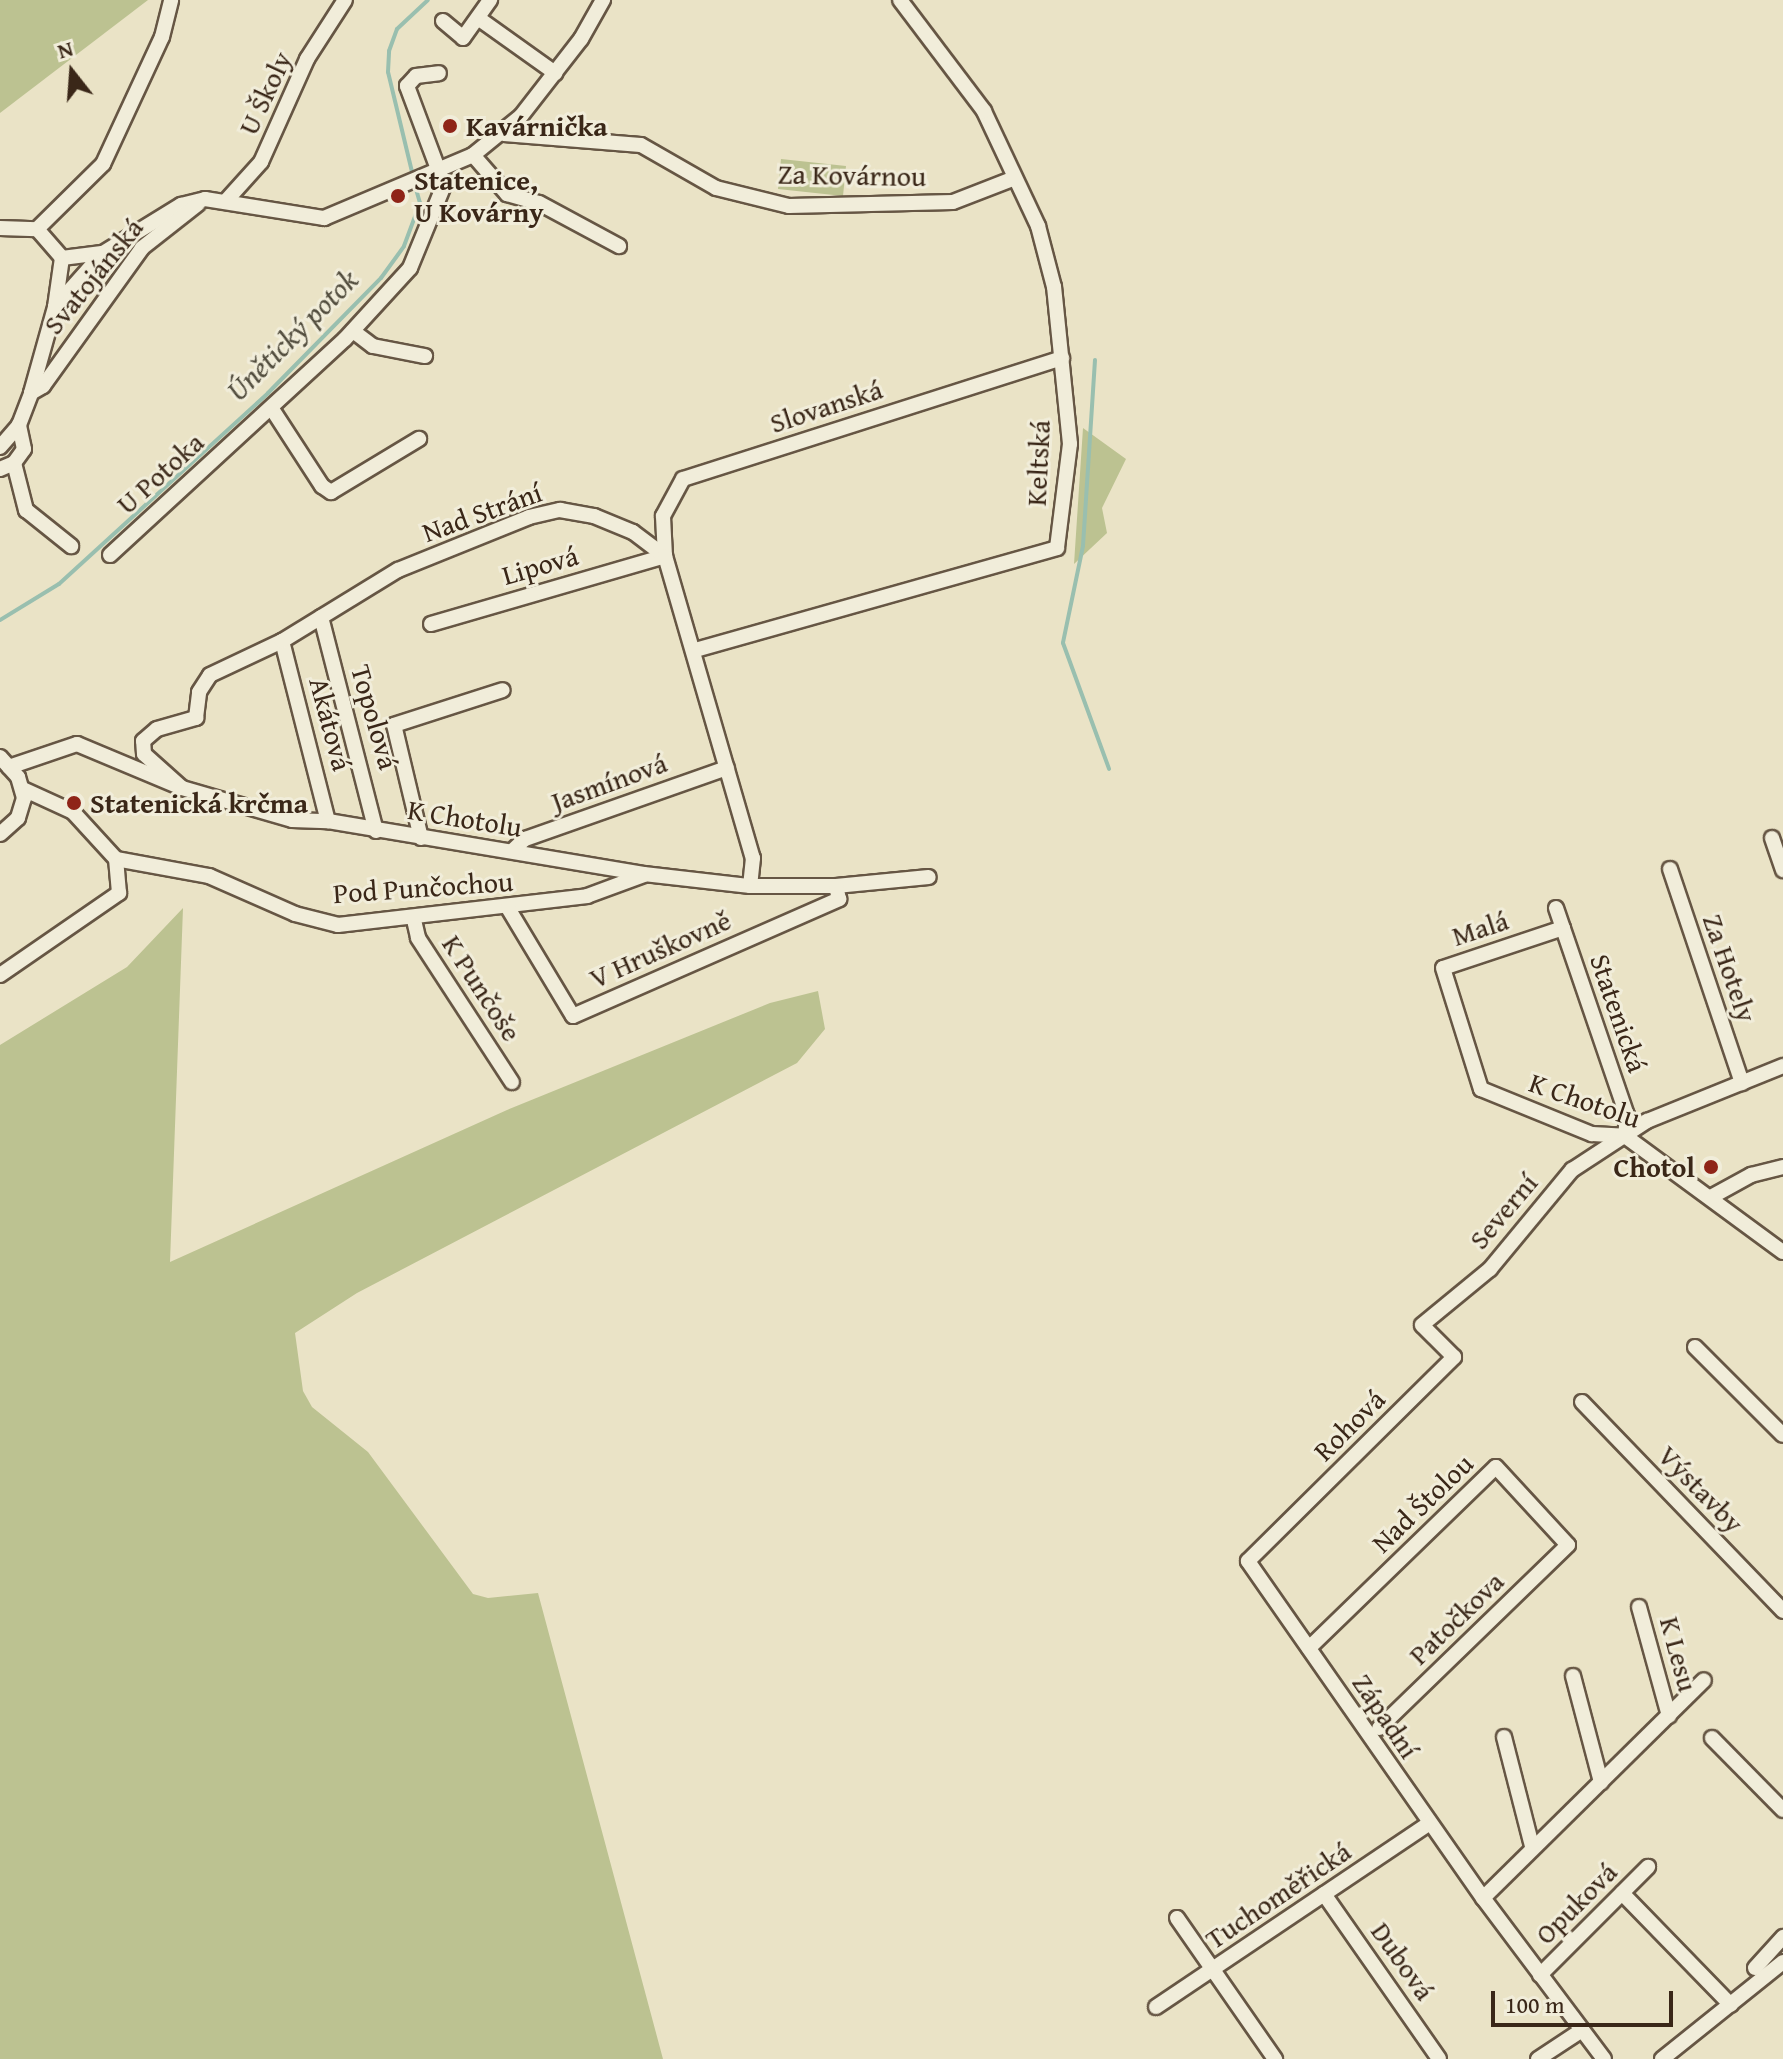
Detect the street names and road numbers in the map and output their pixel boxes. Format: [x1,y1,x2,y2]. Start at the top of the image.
street label: U Školy [231,46,299,140]
street label: Za Kovárnou [778,157,926,193]
street label: Svatojánská [36,211,150,341]
street label: Slovanská [766,372,886,440]
street label: Keltská [1019,419,1057,507]
street label: U Potoka [110,425,210,521]
street label: Nad Strání [418,475,546,549]
street label: Lipová [498,538,582,592]
street label: Topolová [344,661,406,773]
street label: Akátová [302,674,360,774]
street label: Jasmínová [547,746,671,818]
street label: K Chotolu [406,792,524,844]
street label: Pod Punčochou [332,864,514,910]
street label: V Hruškovně [584,903,736,995]
street label: Malá [1448,903,1512,953]
street label: Za Hotely [1696,910,1764,1026]
street label: K Punčoše [435,929,529,1047]
street label: Statenická [1583,949,1655,1077]
street label: K Chotolu [1525,1065,1645,1135]
street label: Severní [1462,1166,1544,1256]
street label: Rohová [1306,1382,1392,1468]
street label: Výstavby [1651,1438,1751,1540]
street label: Nad Štolou [1364,1447,1480,1559]
street label: Patočkova [1402,1565,1510,1671]
street label: K Lesu [1653,1613,1705,1695]
street label: Západní [1346,1667,1426,1765]
street label: Tuchoměřická [1199,1834,1357,1956]
street label: Opuková [1528,1855,1624,1951]
street label: Dubová [1364,1916,1442,2006]

